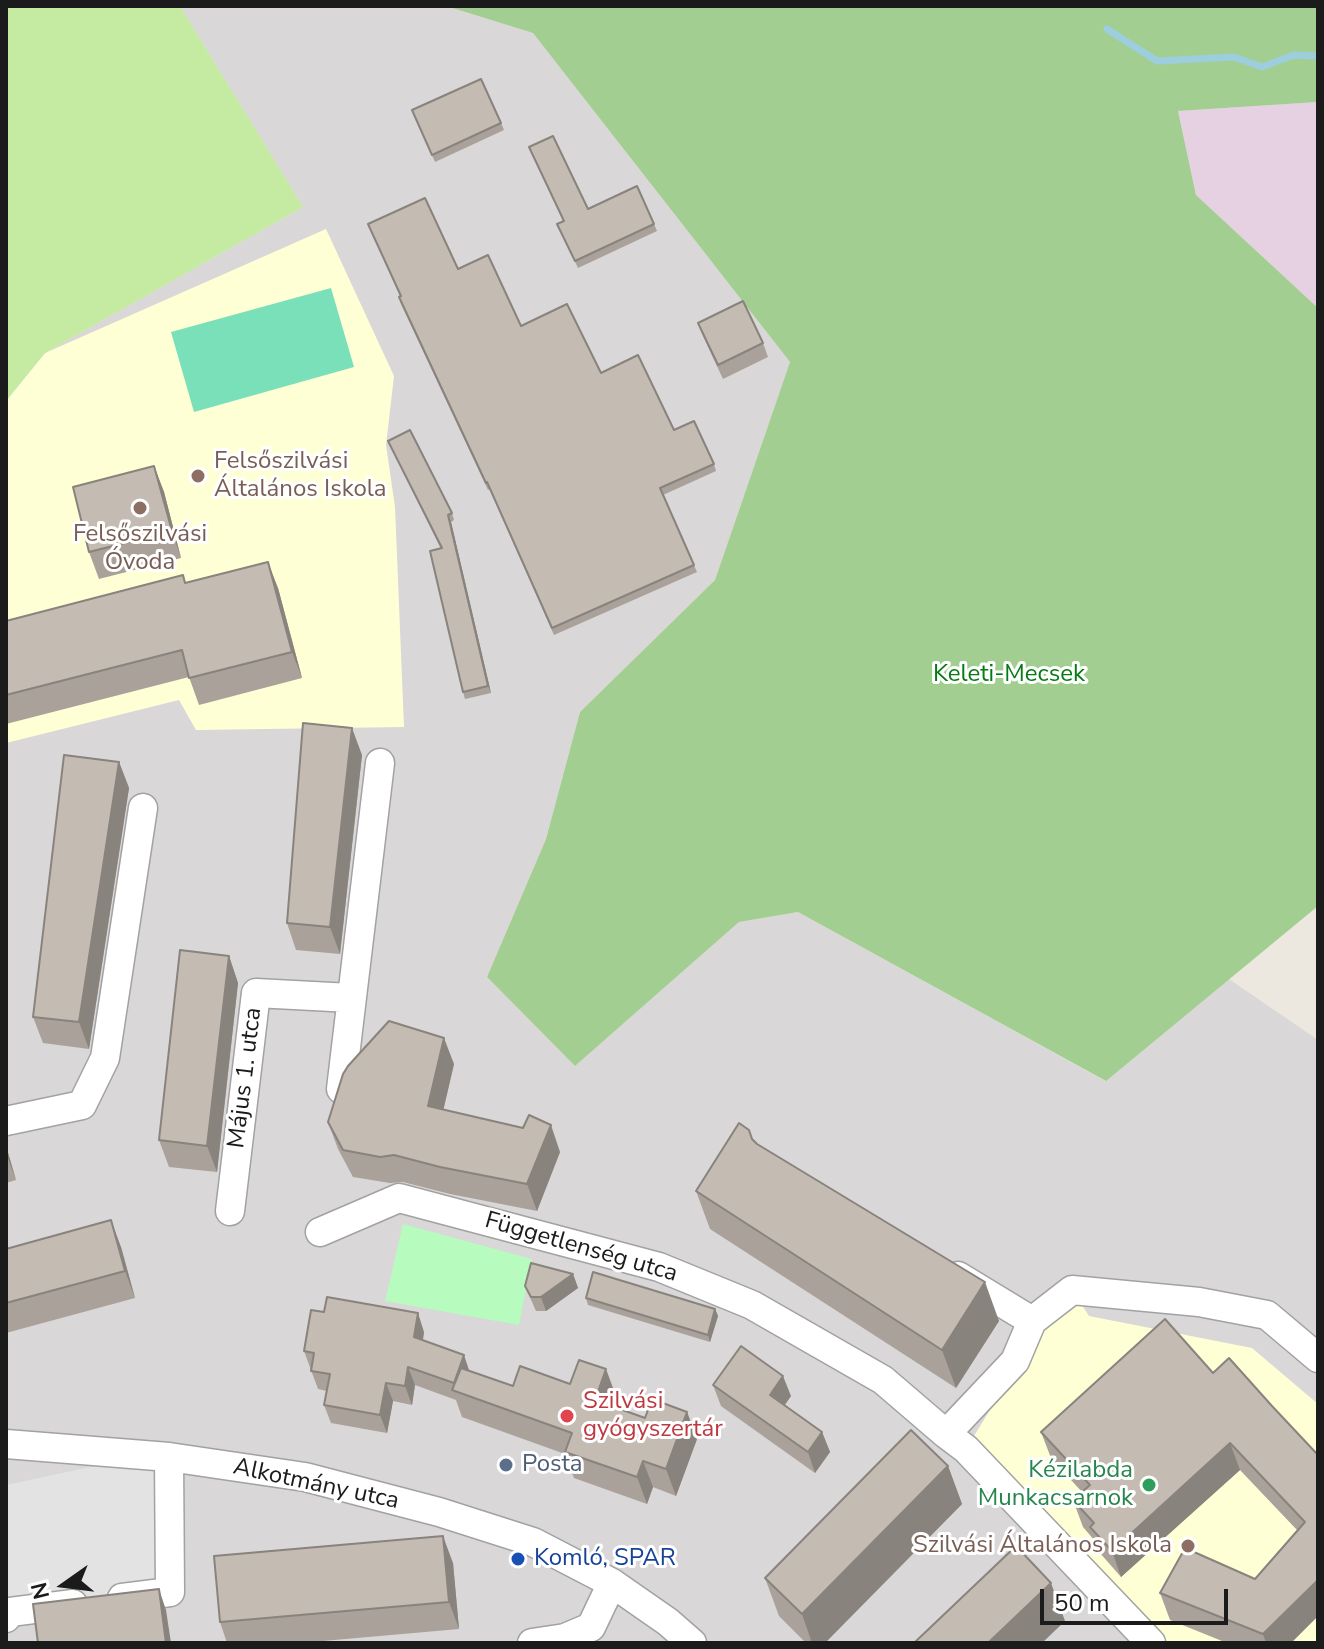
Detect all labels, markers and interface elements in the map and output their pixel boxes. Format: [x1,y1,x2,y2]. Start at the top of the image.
place label: Felsőszilvási Általános Iskola [214,448,387,504]
marker: Felsőszilvási Általános Iskola [189,467,207,485]
marker: Felsőszilvási Óvoda [131,499,149,517]
place label: Felsőszilvási Óvoda [73,521,207,577]
park label: Keleti-Mecsek [933,661,1085,689]
street label: Május 1. utca [223,1006,269,1150]
street label: Függetlenség utca [481,1207,681,1289]
place label: Szilvási gyógyszertár [583,1388,723,1444]
marker: Szilvási gyógyszertár [558,1407,576,1425]
place label: Posta [522,1451,583,1479]
street label: Alkotmány utca [231,1453,401,1517]
marker: Posta [497,1456,515,1474]
place label: Kézilabda Munkacsarnok [978,1457,1133,1513]
marker: Kézilabda Munkacsarnok [1140,1476,1158,1494]
place label: Szilvási Általános Iskola [913,1532,1172,1560]
marker: Szilvási Általános Iskola [1179,1537,1197,1555]
north arrow [24,1545,104,1625]
place label: Komló, SPAR [534,1545,676,1573]
marker: Komló, SPAR [509,1550,527,1568]
scale bar [1044,1573,1232,1623]
text: N [24,1579,57,1602]
text: 50 m [1054,1587,1110,1619]

